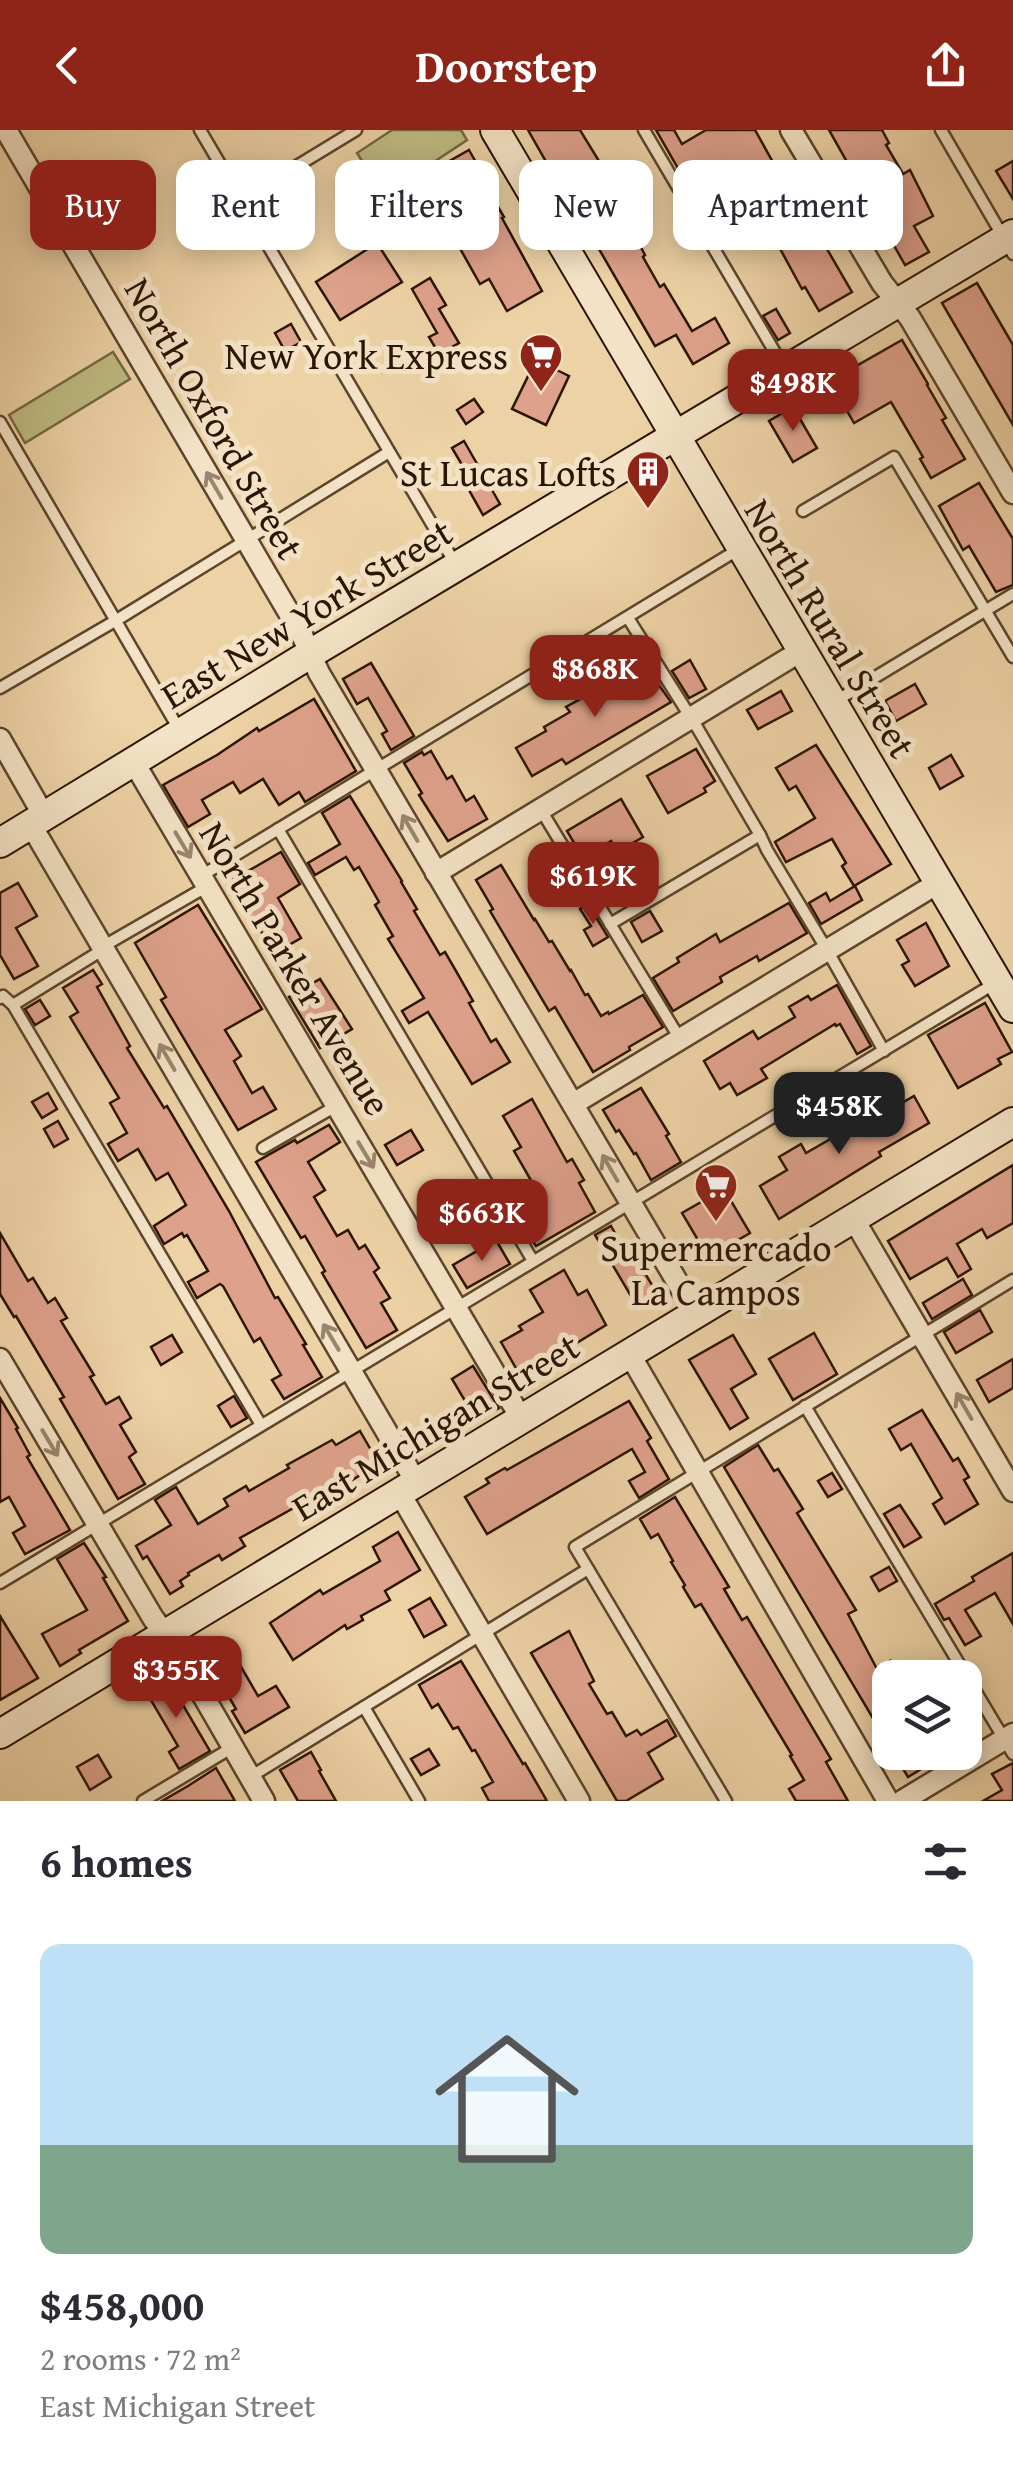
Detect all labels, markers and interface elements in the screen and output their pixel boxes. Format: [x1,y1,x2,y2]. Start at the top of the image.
text: Doorstep [416,33,597,98]
icon: back [40,38,95,93]
icon: share [918,38,973,93]
chip: Buy [30,160,156,250]
chip: Rent [176,160,315,250]
chip: Filters [335,160,499,250]
chip: New [519,160,653,250]
chip: Apartment [673,160,903,250]
street label: North Oxford Street [111,267,319,569]
place label: New York Express [225,327,508,383]
supermarket icon: New York Express [518,332,564,393]
pin: $498K [723,349,863,434]
text: $498K [750,358,836,405]
place label: St Lucas Lofts [400,444,616,500]
building icon: St Lucas Lofts [625,449,671,510]
one-way arrow [204,471,224,500]
street label: North Rural Street [731,488,931,768]
street label: East New York Street [150,504,462,722]
pin: $868K [525,635,665,720]
text: $868K [552,644,638,691]
street label: North Parker Avenue [186,810,406,1126]
one-way arrow [399,814,419,843]
one-way arrow [173,830,193,859]
pin: $619K [523,842,663,927]
text: $619K [550,851,636,898]
one-way arrow [156,1043,176,1072]
pin: $458K [769,1072,909,1157]
text: $458K [796,1081,882,1128]
one-way arrow [356,1140,376,1169]
one-way arrow [600,1154,620,1183]
supermarket icon: Supermercado La Campos [693,1162,739,1223]
pin: $663K [412,1179,552,1264]
text: $663K [439,1188,525,1235]
place label: Supermercado La Campos [600,1219,832,1319]
street label: East Michigan Street [280,1318,590,1534]
one-way arrow [321,1323,341,1352]
one-way arrow [954,1393,974,1421]
one-way arrow [40,1428,60,1457]
pin: $355K [106,1636,246,1721]
text: $355K [133,1645,219,1692]
map controls [872,1660,982,1770]
button: layers [872,1660,982,1770]
text: 6 homes [40,1831,193,1892]
icon: filters [918,1834,973,1889]
icon: home [417,2009,597,2189]
text: $458,000 [40,2274,204,2335]
text: 2 rooms · 72 m² [40,2335,241,2382]
text: East Michigan Street [40,2382,315,2429]

